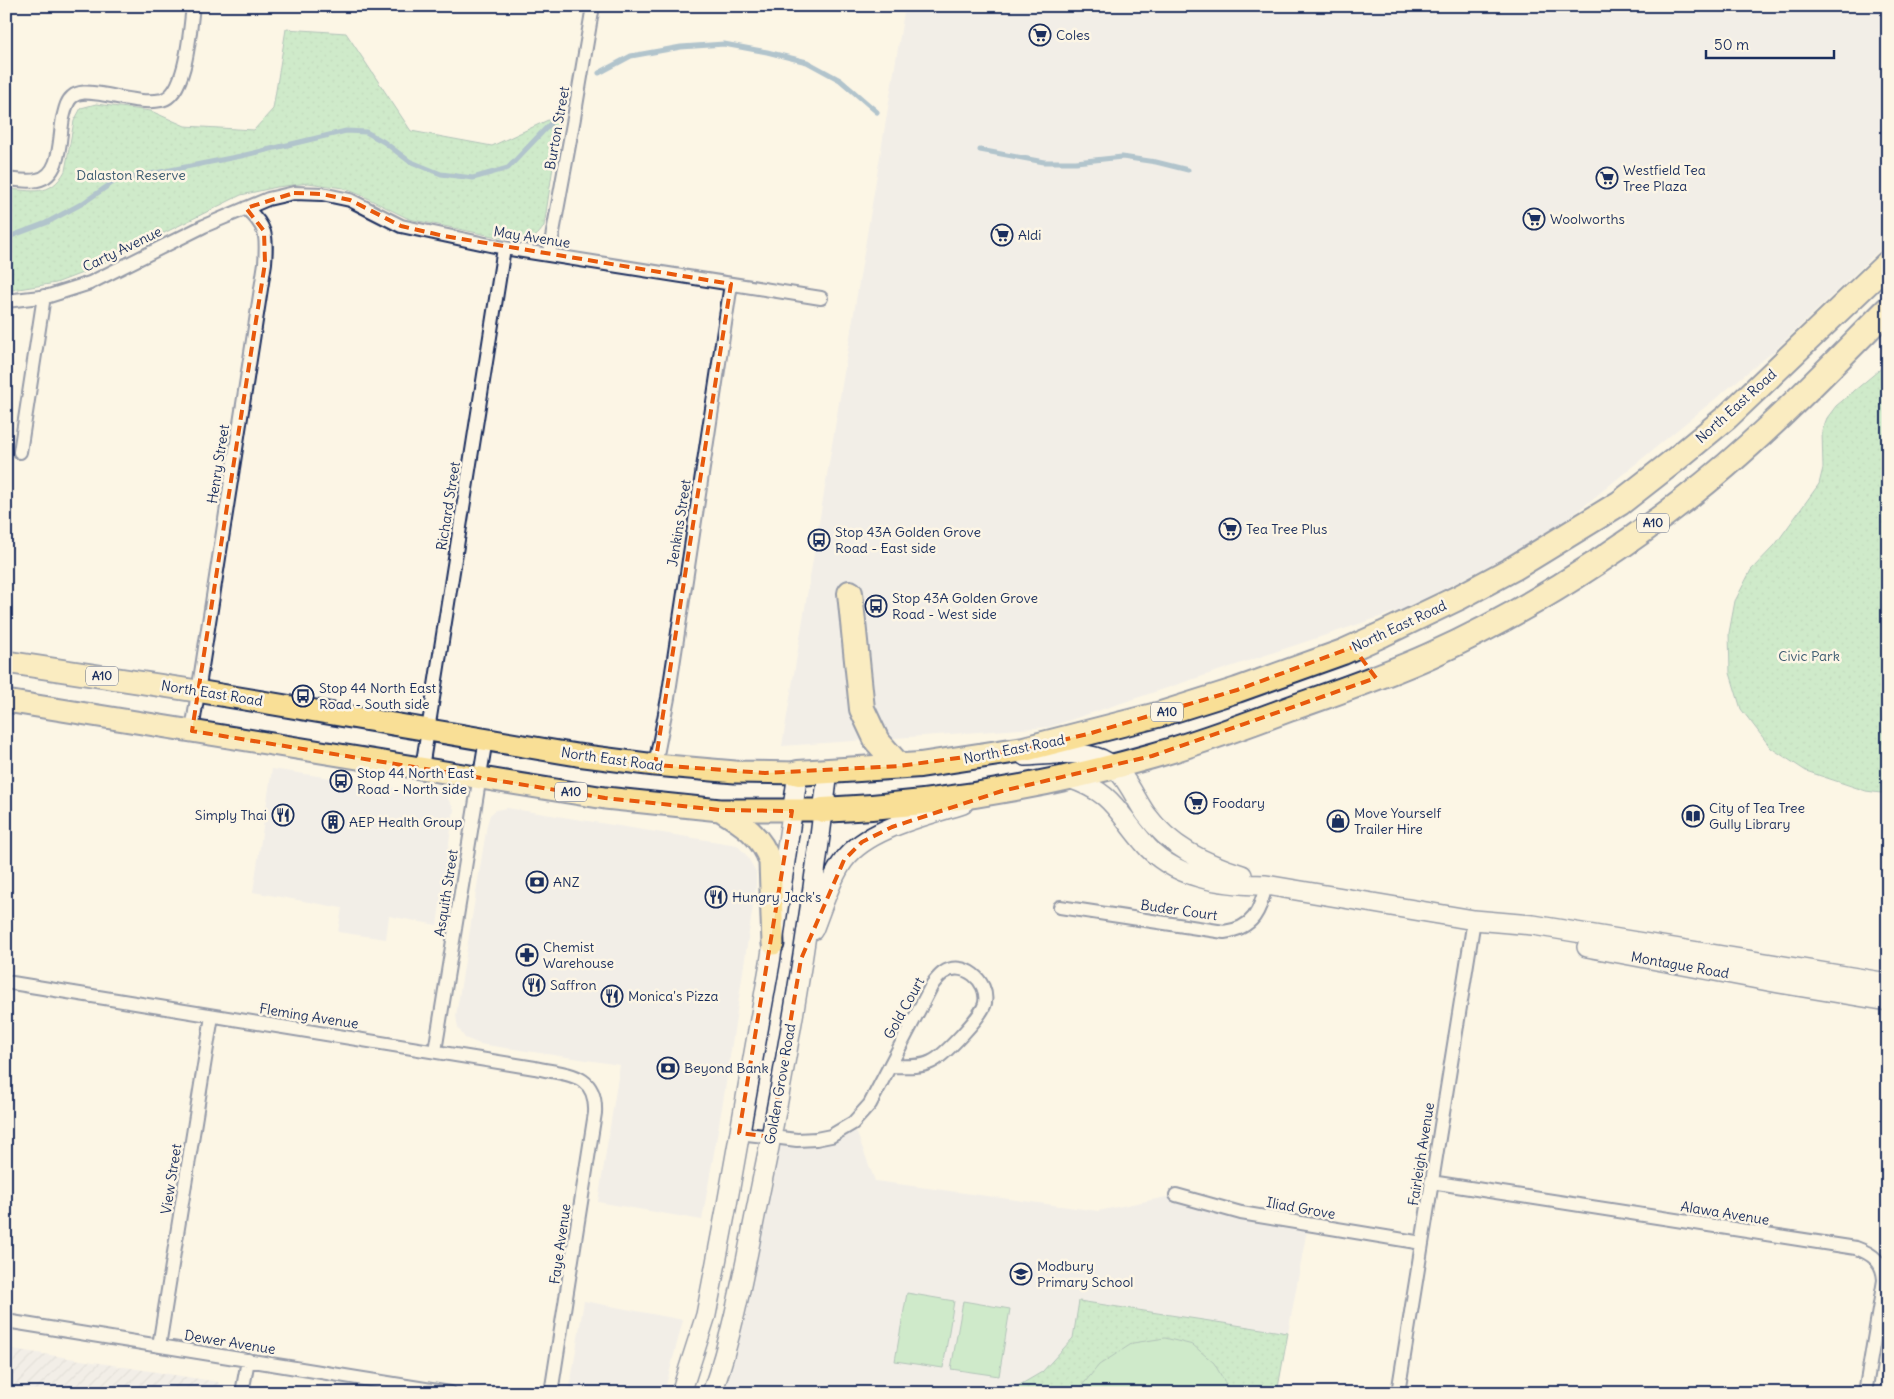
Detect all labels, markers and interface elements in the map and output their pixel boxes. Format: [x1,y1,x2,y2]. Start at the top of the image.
supermarket icon: Coles [1028,23,1052,47]
place label: Coles [1056,26,1090,44]
scale bar [1706,28,1834,60]
text: 50 m [1714,35,1749,54]
street label: Burton Street [541,85,573,171]
place label: Westfield Tea Tree Plaza [1623,161,1706,195]
park label: Dalaston Reserve [76,166,186,184]
supermarket icon: Westfield Tea Tree Plaza [1595,166,1619,190]
supermarket icon: Woolworths [1522,207,1546,231]
place label: Woolworths [1550,210,1625,228]
street label: Carty Avenue [80,222,164,276]
street label: May Avenue [492,222,572,252]
supermarket icon: Aldi [990,223,1014,247]
place label: Aldi [1018,226,1042,244]
street label: North East Road [1692,365,1780,447]
street label: Henry Street [203,423,233,505]
street label: Richard Street [432,460,464,552]
street label: Jenkins Street [663,478,695,568]
road number: A10 [1637,514,1669,532]
supermarket icon: Tea Tree Plus [1218,517,1242,541]
place label: Tea Tree Plus [1246,520,1327,538]
place label: Stop 43A Golden Grove Road - East side [835,523,981,557]
bus stop icon: Stop 43A Golden Grove Road - East side [807,528,831,552]
place label: Stop 43A Golden Grove Road - West side [892,589,1038,623]
bus stop icon: Stop 43A Golden Grove Road - West side [864,594,888,618]
street label: North East Road [1349,596,1449,656]
park label: Civic Park [1778,647,1840,665]
road number: A10 [86,666,118,686]
street label: North East Road [160,676,264,710]
place label: Stop 44 North East Road - South side [319,679,437,713]
bus stop icon: Stop 44 North East Road - South side [291,684,315,708]
road number: A10 [1151,702,1183,722]
street label: North East Road [962,730,1066,768]
street label: North East Road [560,743,664,775]
place label: Stop 44 North East Road - North side [357,764,475,798]
bus stop icon: Stop 44 North East Road - North side [329,769,353,793]
road number: A10 [555,782,587,802]
supermarket icon: Foodary [1184,791,1208,815]
place label: Foodary [1212,794,1265,812]
place label: City of Tea Tree Gully Library [1709,799,1805,833]
restaurant icon: Simply Thai [271,803,295,827]
place label: Move Yourself Trailer Hire [1354,804,1441,838]
library icon: City of Tea Tree Gully Library [1681,804,1705,828]
place label: Simply Thai [195,806,267,824]
shop icon: Move Yourself Trailer Hire [1326,809,1350,833]
building icon: AEP Health Group [321,810,345,834]
place label: AEP Health Group [349,813,462,831]
street label: Asquith Street [430,848,462,938]
bank icon: ANZ [525,870,549,894]
place label: ANZ [553,873,580,891]
restaurant icon: Hungry Jack's [704,885,728,909]
place label: Hungry Jack's [732,888,821,906]
street label: Buder Court [1139,896,1219,924]
place label: Chemist Warehouse [543,938,614,972]
pharmacy icon: Chemist Warehouse [515,943,539,967]
street label: Montague Road [1630,948,1730,982]
restaurant icon: Saffron [522,973,546,997]
street label: Gold Court [880,974,929,1042]
place label: Saffron [550,976,597,994]
restaurant icon: Monica's Pizza [600,984,624,1008]
place label: Monica's Pizza [628,987,719,1005]
street label: Fleming Avenue [258,999,360,1033]
street label: Golden Grove Road [761,1022,799,1146]
bank icon: Beyond Bank [656,1056,680,1080]
place label: Beyond Bank [684,1059,769,1077]
street label: Fairleigh Avenue [1404,1101,1438,1207]
street label: View Street [157,1142,185,1216]
street label: Iliad Grove [1265,1193,1337,1223]
street label: Alawa Avenue [1679,1197,1771,1229]
street label: Faye Avenue [545,1203,575,1285]
place label: Modbury Primary School [1037,1257,1133,1291]
school or university icon: Modbury Primary School [1009,1262,1033,1286]
street label: Dewer Avenue [183,1326,277,1358]

